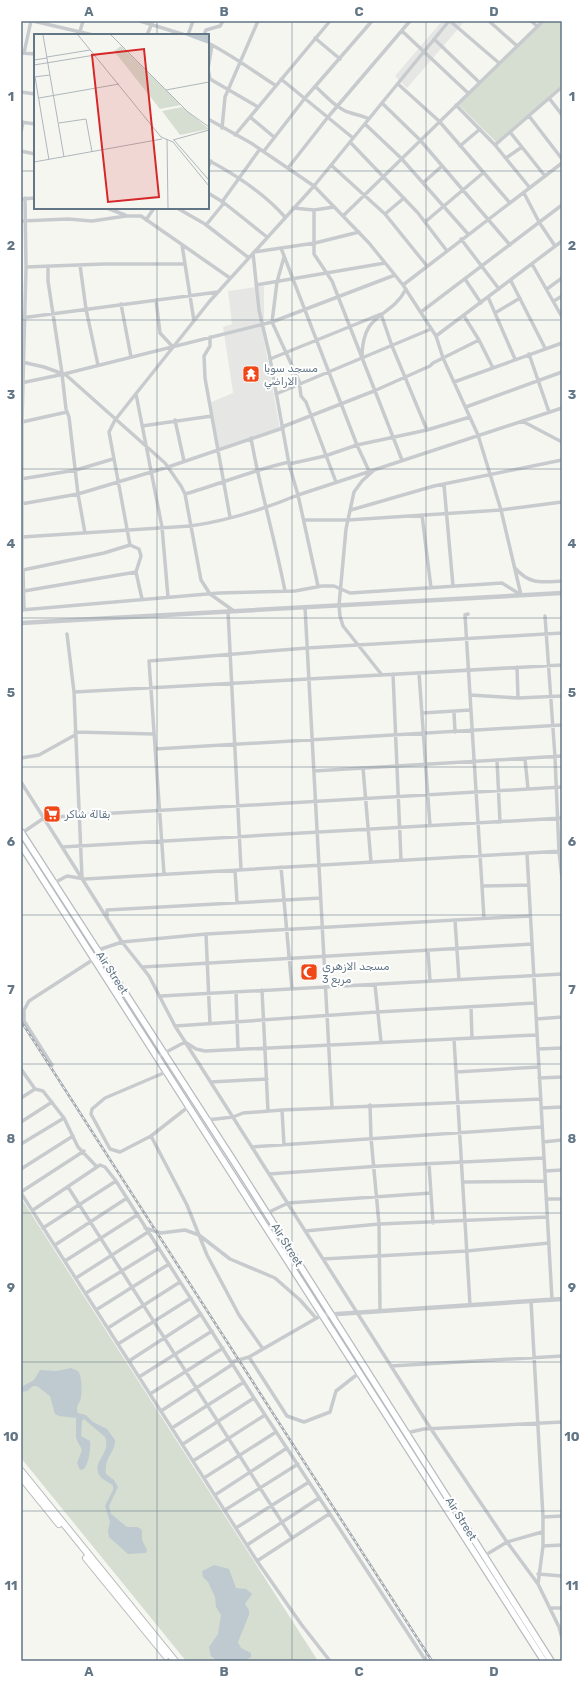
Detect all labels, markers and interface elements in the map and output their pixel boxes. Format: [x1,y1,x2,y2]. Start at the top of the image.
text: A [84,4,94,19]
text: B [219,4,229,19]
text: C [354,4,364,19]
text: D [489,4,499,19]
inset map [34,34,209,209]
text: 1 [8,89,14,104]
text: 1 [569,89,575,104]
text: 2 [7,238,15,253]
text: 2 [568,238,576,253]
place label: مسجد سوبا الاراضي [264,362,318,390]
temple icon: مسجد سوبا الاراضي [241,364,261,384]
text: 3 [7,387,16,402]
text: 3 [568,387,577,402]
text: 4 [7,536,16,551]
text: 4 [568,536,577,551]
text: 5 [7,685,15,700]
text: 5 [568,685,576,700]
supermarket icon: بقالة شاكر [42,804,62,824]
place label: بقالة شاكر [64,808,111,821]
text: 6 [7,834,16,849]
text: 6 [568,834,577,849]
street label: Air Street [93,949,131,997]
place label: مسجد الازهري مربع 3 [322,960,389,988]
mosque icon: مسجد الازهري مربع 3 [299,962,319,982]
text: 7 [7,982,15,997]
text: 7 [568,982,576,997]
text: 8 [7,1131,16,1146]
text: 8 [568,1131,577,1146]
street label: Air Street [269,1221,306,1270]
text: 9 [7,1280,15,1295]
text: 9 [568,1280,576,1295]
text: 10 [3,1429,19,1444]
text: 10 [564,1429,580,1444]
street label: Air Street [443,1495,480,1544]
text: 11 [5,1578,17,1593]
text: 11 [566,1578,578,1593]
text: A [84,1664,94,1679]
text: B [219,1664,229,1679]
text: C [354,1664,364,1679]
text: D [489,1664,499,1679]

